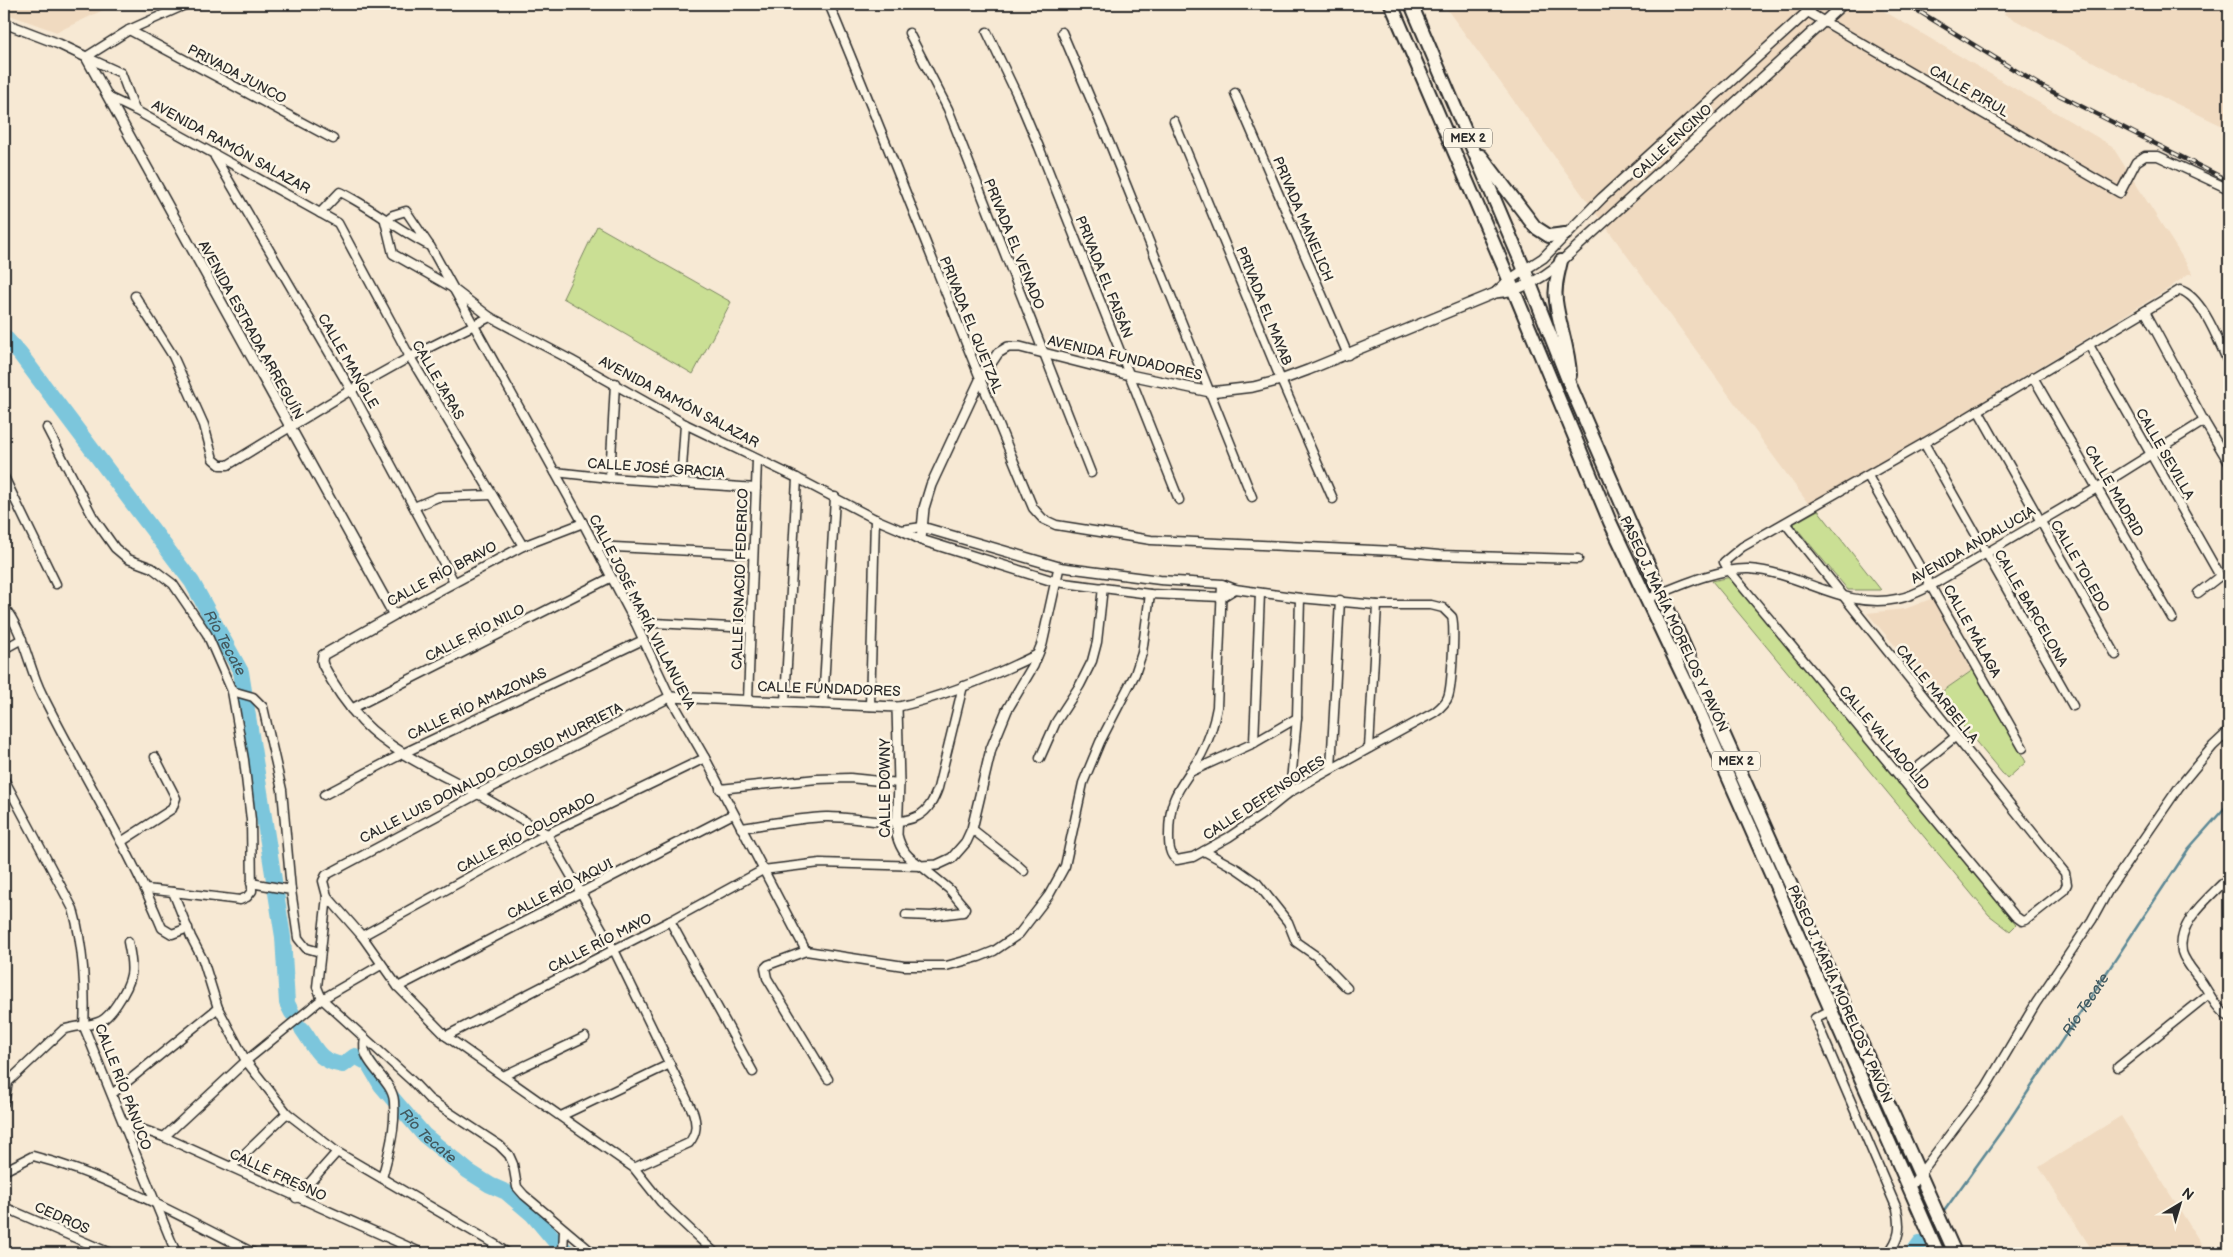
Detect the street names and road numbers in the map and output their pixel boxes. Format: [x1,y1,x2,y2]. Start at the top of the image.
street label: PRIVADA JUNCO [185,41,290,107]
street label: CALLE PIRUL [1926,61,2012,121]
street label: AVENIDA RAMÓN SALAZAR [149,95,314,198]
street label: CALLE ENCINO [1629,100,1716,183]
road number: MEX 2 [1444,128,1492,148]
street label: PRIVADA MANELICH [1269,154,1337,284]
street label: PRIVADA EL VENADO [980,176,1048,312]
street label: PRIVADA EL FAISÁN [1072,213,1137,341]
street label: AVENIDA ESTRADA ARREGUÍN [195,237,308,422]
street label: PRIVADA EL MAYAB [1232,244,1296,368]
street label: PRIVADA EL QUETZAL [936,254,1006,396]
street label: CALLE MANGLE [314,311,382,411]
street label: AVENIDA FUNDADORES [1046,332,1204,384]
street label: CALLE JARAS [408,337,468,423]
street label: AVENIDA RAMÓN SALAZAR [596,352,762,451]
street label: CALLE SEVILLA [2132,405,2198,503]
street label: CALLE MADRID [2081,442,2147,540]
street label: CALLE JOSÉ GRACIA [587,454,726,481]
street label: CALLE IGNACIO FEDERICO [728,488,752,670]
street label: AVENIDA ANDALUCIA [1908,502,2039,588]
street label: CALLE JOSÉ MARÍA VILLANUEVA [585,511,700,713]
street label: PASEO J. MARÍA MORELOS Y PAVÓN [1616,513,1733,735]
street label: CALLE TOLEDO [2047,517,2113,615]
street label: CALLE RÍO BRAVO [384,537,500,610]
street label: CALLE BARCELONA [1991,546,2072,670]
street label: CALLE MÁLAGA [1939,581,2006,681]
street label: CALLE RÍO NILO [422,600,528,665]
street label: CALLE MARBELLA [1892,641,1982,747]
street label: CALLE RÍO AMAZONAS [404,663,549,744]
street label: CALLE FUNDADORES [757,678,901,700]
street label: CALLE VALLADOLID [1835,682,1933,794]
street label: CALLE LUIS DONALDO COLOSIO MURRIETA [357,699,626,847]
street label: CALLE DOWNY [877,737,894,838]
road number: MEX 2 [1712,751,1760,770]
street label: CALLE DEFENSORES [1200,752,1328,844]
street label: CALLE RÍO COLORADO [453,788,598,877]
street label: CALLE RÍO YAQUI [504,854,616,923]
street label: PASEO J. MARÍA MORELOS Y PAVÓN [1784,882,1897,1106]
street label: CALLE RÍO MAYO [545,909,655,976]
street label: CALLE RÍO PÁNUCO [91,1021,156,1153]
street label: CALLE FRESNO [227,1145,329,1205]
street label: CEDROS [32,1198,92,1238]

